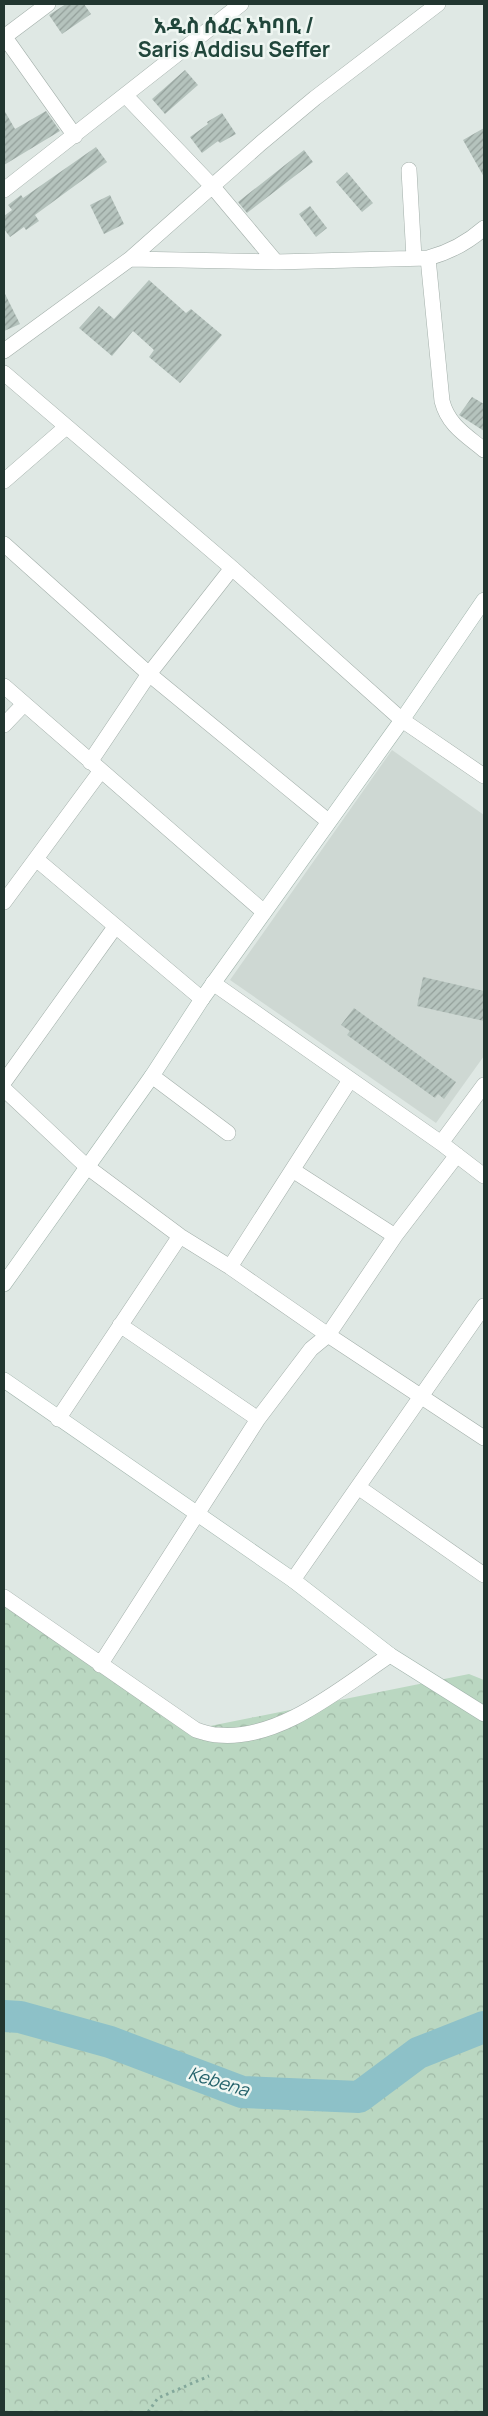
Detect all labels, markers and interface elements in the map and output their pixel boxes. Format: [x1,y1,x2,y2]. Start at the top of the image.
district label: አዲስ ሰፈር አካባቢ / Saris Addisu Seffer [138,11,330,63]
water label: Kebena [186,2060,253,2102]

